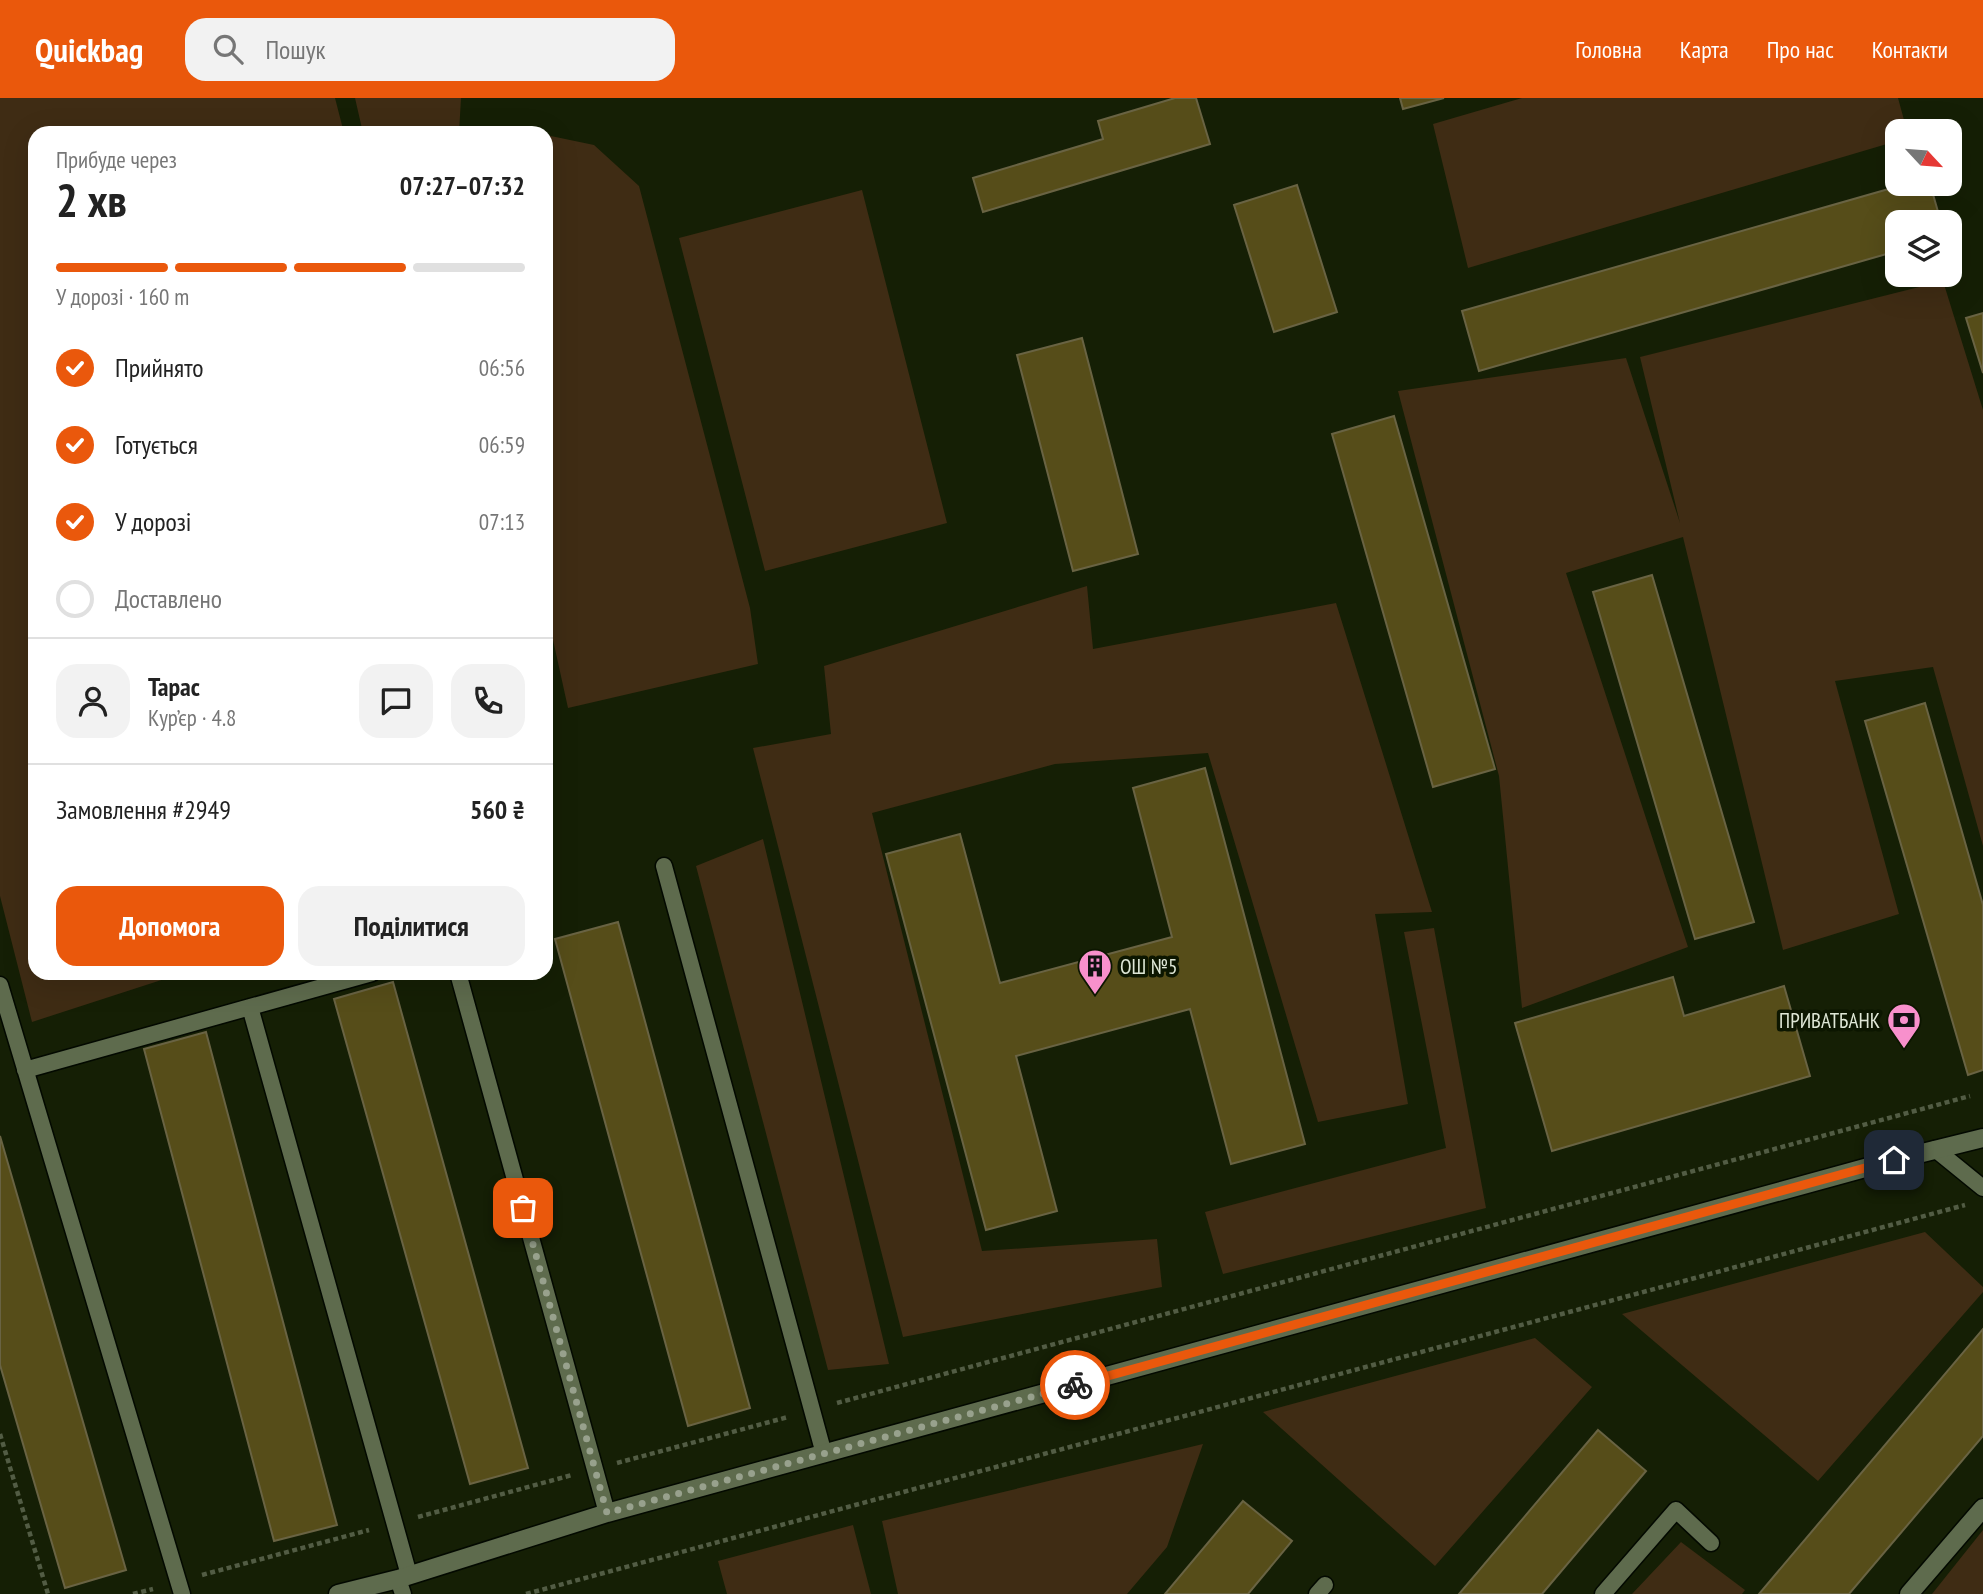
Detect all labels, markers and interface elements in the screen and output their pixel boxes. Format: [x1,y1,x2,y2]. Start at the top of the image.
search box [185,18,675,81]
text: Quickbag [35,28,143,71]
icon: search [209,30,247,68]
text: Пошук [265,33,326,66]
text: Головна [1575,34,1642,65]
text: Карта [1680,34,1729,65]
text: Про нас [1767,34,1834,65]
text: Контакти [1872,34,1948,65]
north arrow [1885,119,1962,196]
map controls [1885,119,1962,287]
text: Прибуде через [56,145,177,174]
text: 07:27–07:32 [400,169,525,202]
text: 2 хв [56,170,127,230]
button: layers [1885,210,1962,287]
text: У дорозі · 160 m [56,282,189,311]
icon: check [56,349,94,387]
text: Прийнято [115,351,203,384]
text: 06:56 [479,353,525,382]
icon: check [56,426,94,464]
text: Готується [115,428,198,461]
text: 06:59 [479,430,525,459]
icon: check [56,503,94,541]
text: У дорозі [115,505,192,538]
text: 07:13 [479,507,525,536]
text: Доставлено [115,582,222,615]
button: person [56,664,130,738]
button: chat [359,664,433,738]
button: phone [451,664,525,738]
text: Тарас [148,670,200,703]
text: Кур’єр · 4.8 [148,703,236,732]
text: Замовлення #2949 [56,793,231,826]
text: 560 ₴ [470,793,525,826]
button: Допомога [56,886,284,966]
button: Поділитися [298,886,525,966]
building icon: ОШ №5 [1076,947,1114,996]
place label: ОШ №5 [1120,953,1177,980]
bank icon: ПРИВАТБАНК [1885,1001,1923,1050]
place label: ПРИВАТБАНК [1779,1007,1880,1034]
pin [1864,1130,1924,1190]
icon: home [1875,1141,1913,1179]
pin [493,1178,553,1238]
icon: bag [504,1189,542,1227]
courier [1040,1350,1110,1420]
icon: bike [1056,1366,1094,1404]

